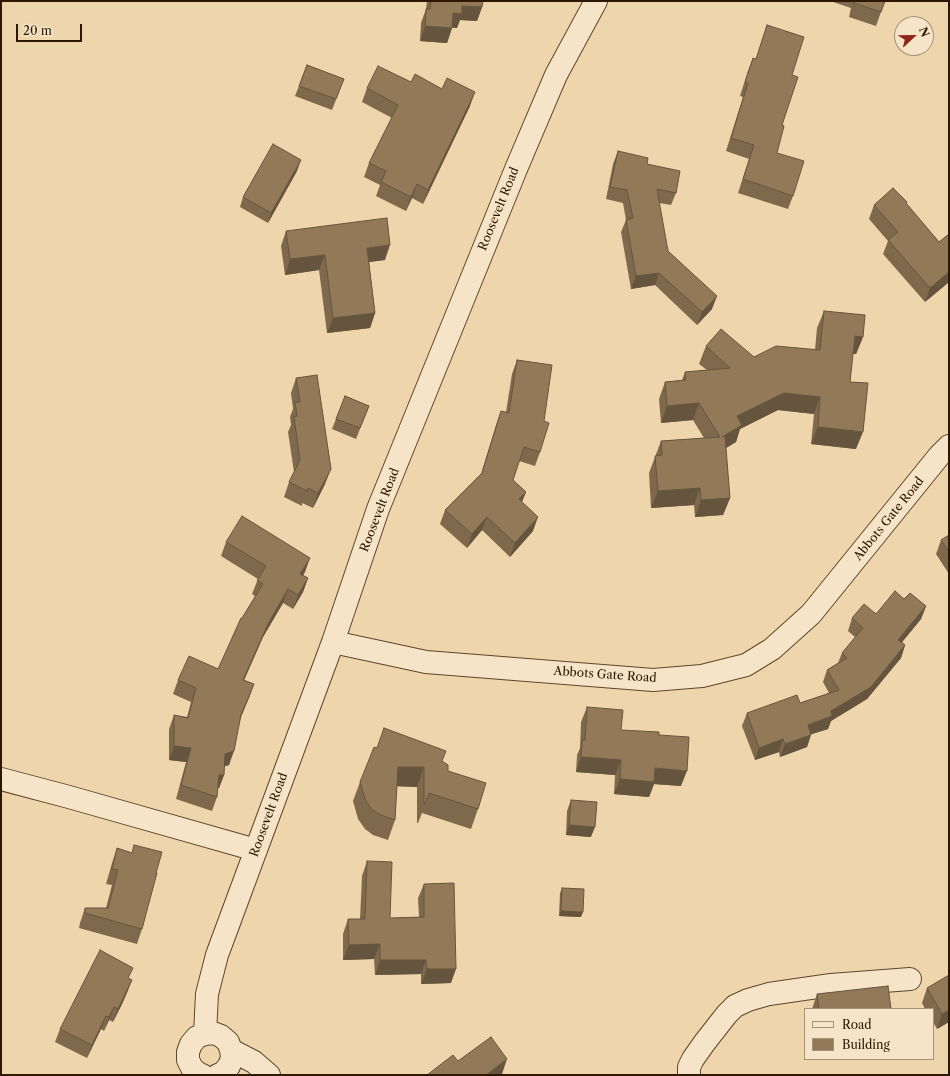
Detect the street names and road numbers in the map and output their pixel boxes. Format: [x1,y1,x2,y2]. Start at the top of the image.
street label: Roosevelt Road [476,165,522,253]
street label: Roosevelt Road [357,466,403,554]
street label: Abbots Gate Road [851,474,927,564]
street label: Abbots Gate Road [553,664,657,686]
street label: Roosevelt Road [247,771,291,859]

